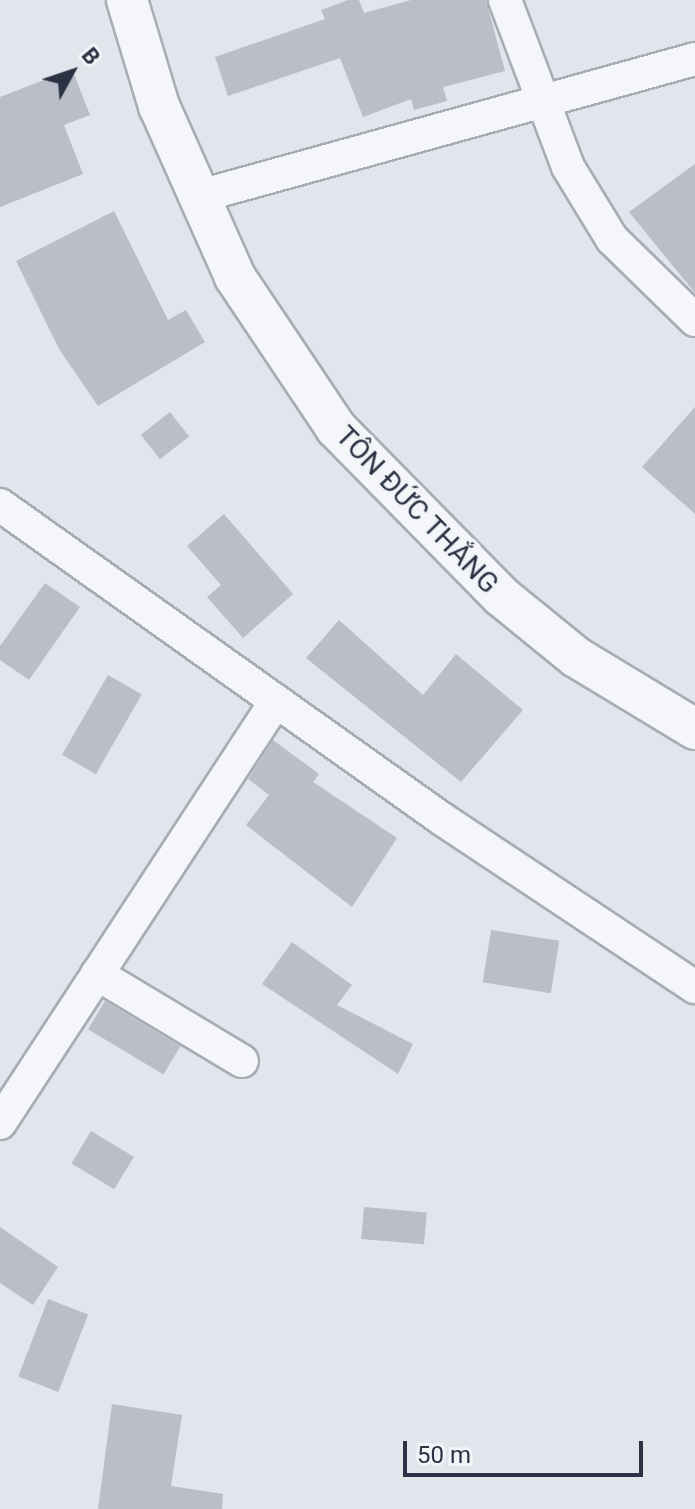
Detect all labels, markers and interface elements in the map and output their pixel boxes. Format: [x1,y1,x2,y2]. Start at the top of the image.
north arrow [32,32,112,112]
text: B [77,43,105,70]
street label: TÔN ĐỨC THẮNG [328,419,506,601]
scale bar [407,1425,647,1475]
text: 50 m [417,1441,471,1469]

